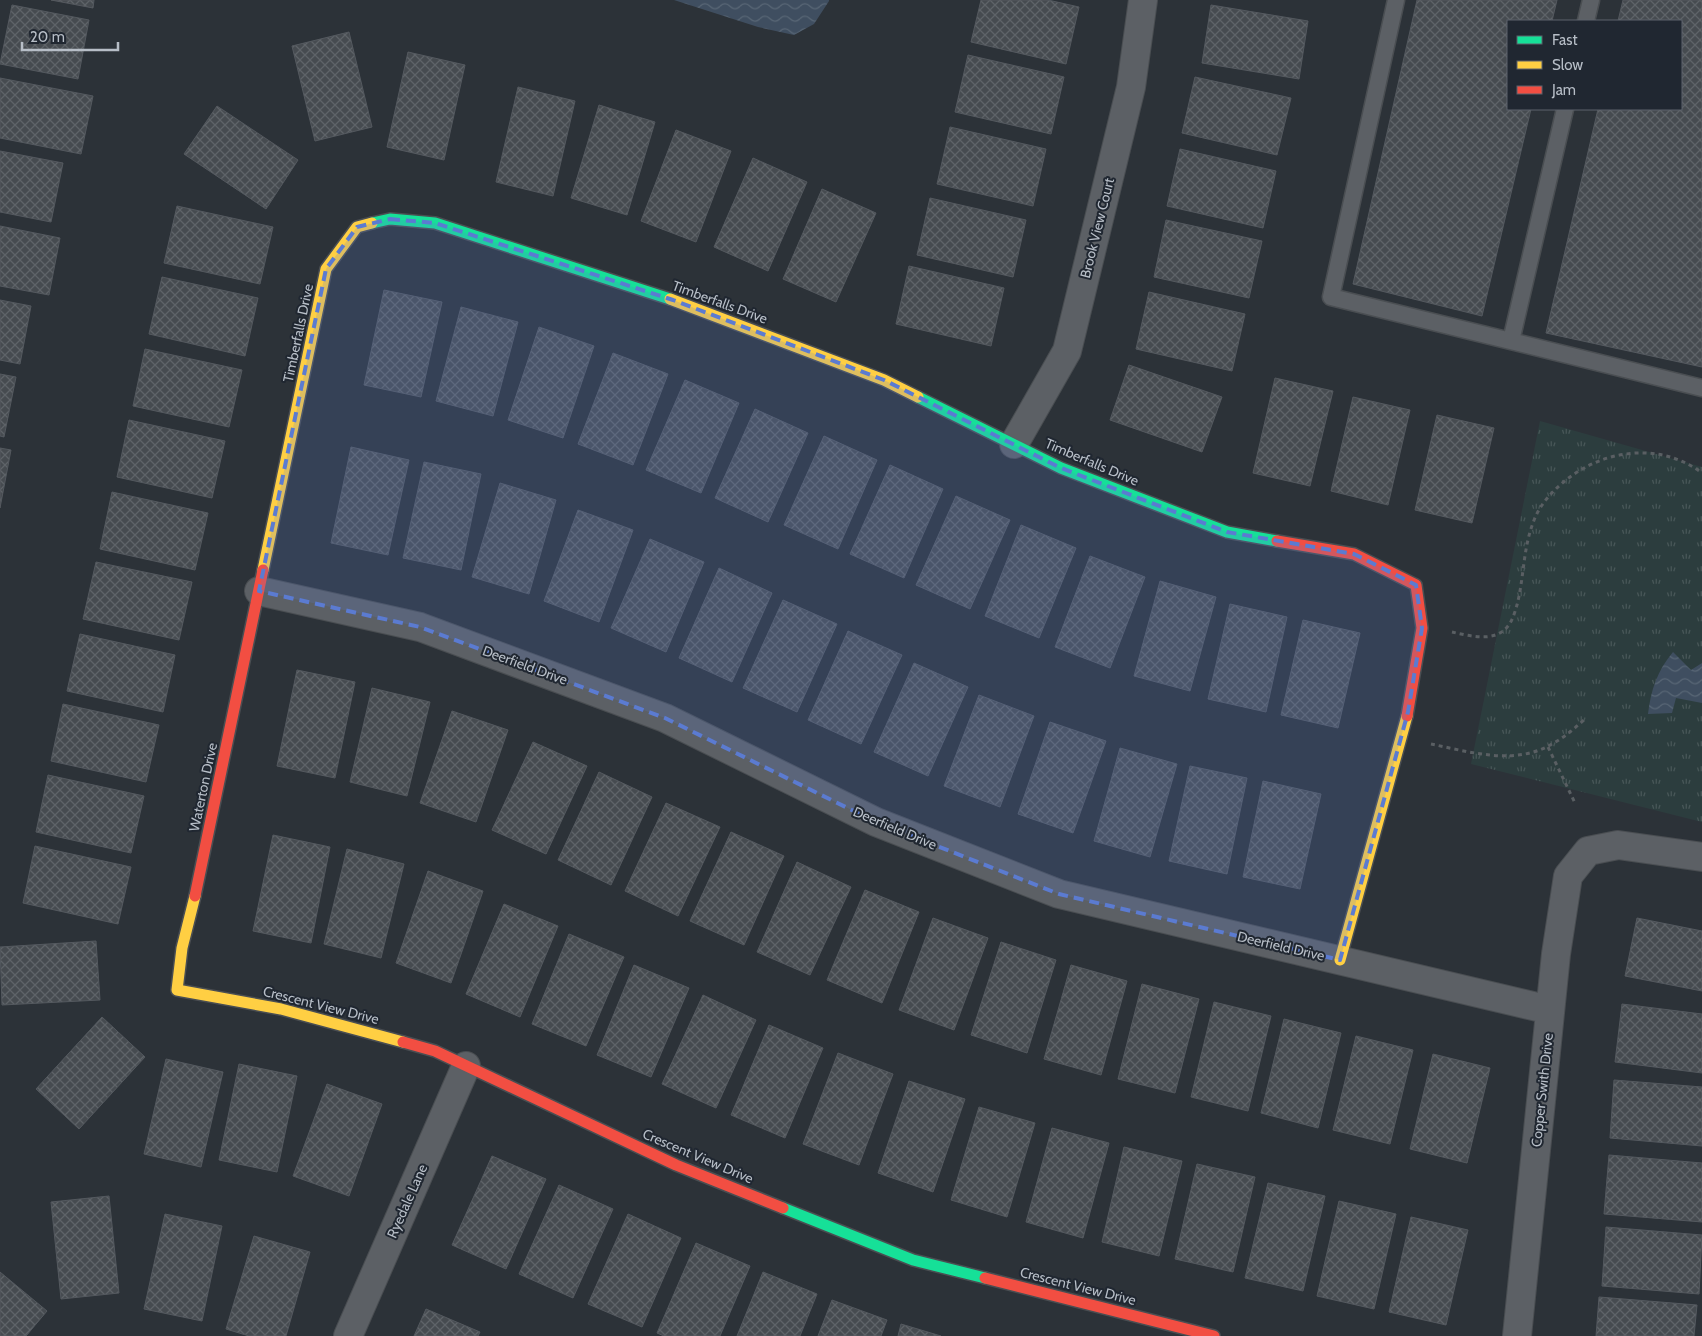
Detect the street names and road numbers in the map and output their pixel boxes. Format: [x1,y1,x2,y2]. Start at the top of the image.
street label: Brook View Court [1076,176,1118,280]
street label: Timberfalls Drive [670,276,770,328]
street label: Timberfalls Drive [279,282,317,384]
street label: Timberfalls Drive [1042,434,1142,490]
street label: Deerfield Drive [480,641,570,689]
street label: Waterton Drive [185,741,221,833]
street label: Deerfield Drive [850,802,940,854]
street label: Deerfield Drive [1236,927,1326,965]
street label: Crescent View Drive [261,982,381,1028]
street label: Copper Swith Drive [1527,1032,1557,1148]
street label: Crescent View Drive [640,1125,756,1187]
street label: Ryedale Lane [383,1161,431,1241]
street label: Crescent View Drive [1018,1263,1138,1309]

